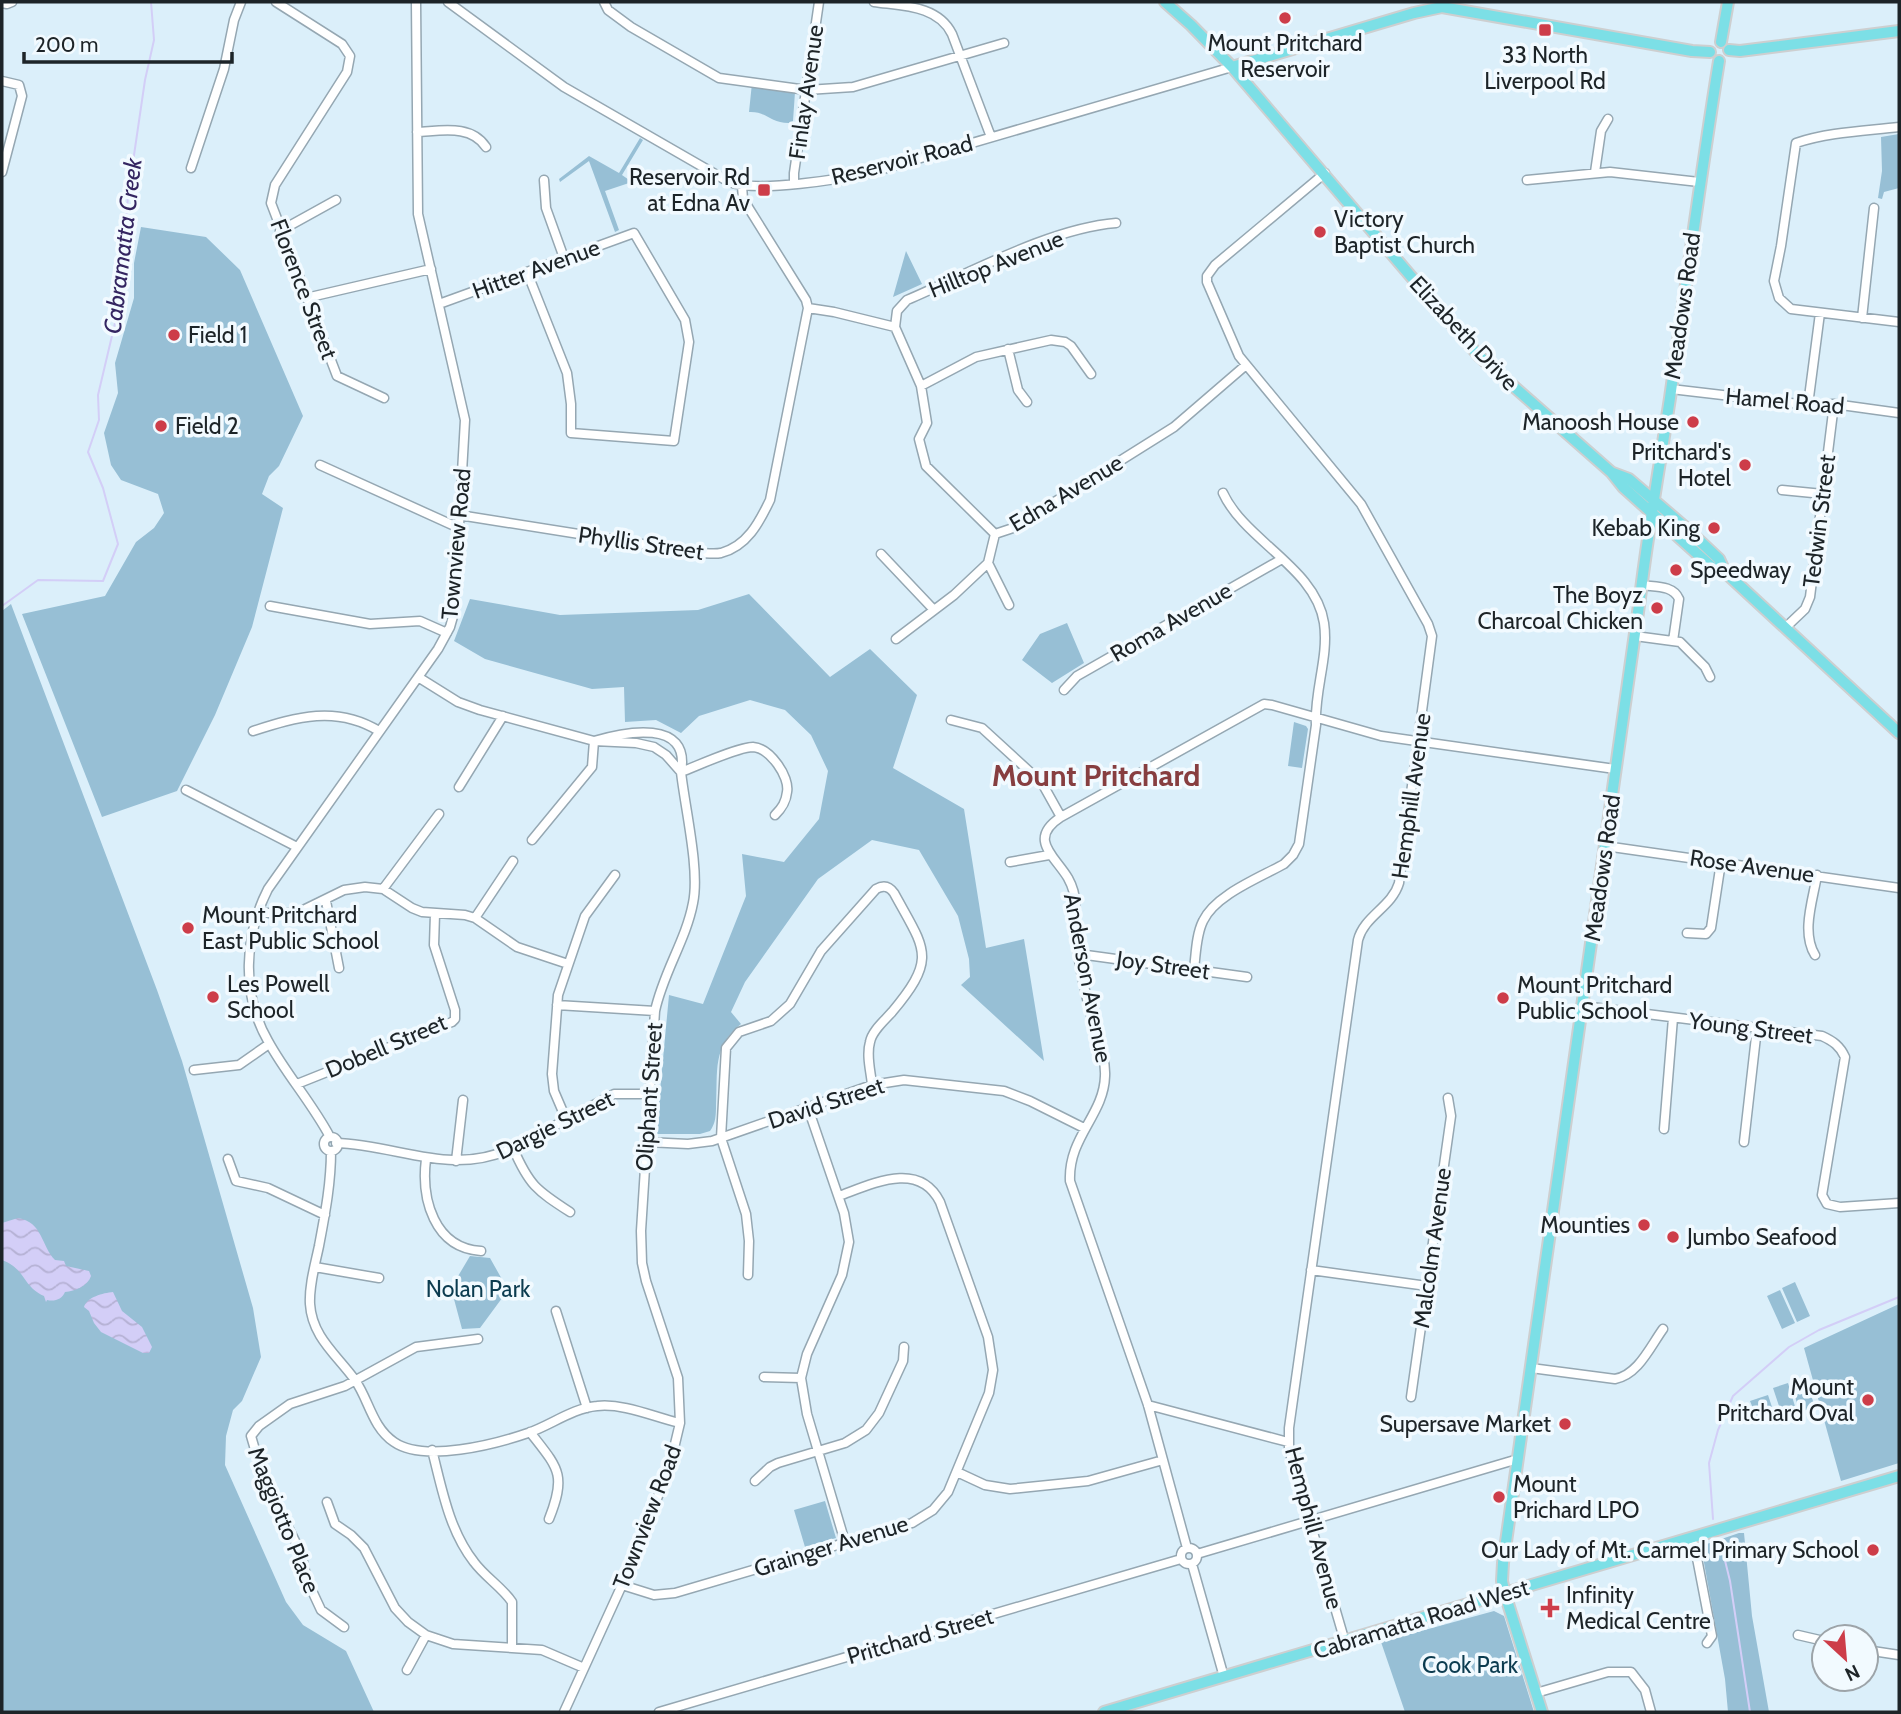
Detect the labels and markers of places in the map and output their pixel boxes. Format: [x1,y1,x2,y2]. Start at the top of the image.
marker: Mount Pritchard Reservoir [1277,10,1293,26]
marker: 33 North Liverpool Rd [1537,22,1553,38]
place label: Mount Pritchard Reservoir [1207,29,1363,83]
place label: 33 North Liverpool Rd [1484,41,1606,95]
place label: Reservoir Rd at Edna Av [629,163,751,217]
marker: Reservoir Rd at Edna Av [756,182,772,198]
place label: Victory Baptist Church [1334,205,1475,259]
marker: Victory Baptist Church [1312,224,1328,240]
place label: Field 1 [188,321,247,349]
marker: Field 1 [166,327,182,343]
place label: Manoosh House [1522,408,1679,436]
place label: Field 2 [175,412,239,440]
marker: Manoosh House [1685,414,1701,430]
marker: Field 2 [153,418,169,434]
place label: Pritchard's Hotel [1631,438,1732,492]
marker: Pritchard's Hotel [1737,457,1753,473]
place label: Kebab King [1591,514,1701,542]
marker: Kebab King [1706,520,1722,536]
place label: Speedway [1690,556,1792,584]
marker: Speedway [1668,562,1684,578]
place label: The Boyz Charcoal Chicken [1477,581,1643,635]
marker: The Boyz Charcoal Chicken [1649,600,1665,616]
place label: Mount Pritchard East Public School [202,901,380,955]
marker: Mount Pritchard East Public School [180,920,196,936]
place label: Les Powell School [227,970,330,1024]
place label: Mount Pritchard Public School [1517,971,1672,1025]
marker: Les Powell School [205,989,221,1005]
marker: Mount Pritchard Public School [1495,990,1511,1006]
place label: Mounties [1540,1211,1630,1239]
marker: Mounties [1636,1217,1652,1233]
place label: Jumbo Seafood [1686,1223,1837,1251]
marker: Jumbo Seafood [1665,1229,1681,1245]
place label: Mount Pritchard Oval [1717,1373,1855,1427]
marker: Mount Pritchard Oval [1860,1392,1876,1408]
place label: Supersave Market [1379,1410,1551,1438]
marker: Supersave Market [1557,1416,1573,1432]
place label: Mount Prichard LPO [1513,1470,1639,1524]
marker: Mount Prichard LPO [1491,1489,1507,1505]
place label: Our Lady of Mt. Carmel Primary School [1481,1536,1860,1564]
marker: Our Lady of Mt. Carmel Primary School [1865,1542,1881,1558]
place label: Infinity Medical Centre [1566,1581,1711,1635]
marker: Infinity Medical Centre [1540,1598,1560,1618]

